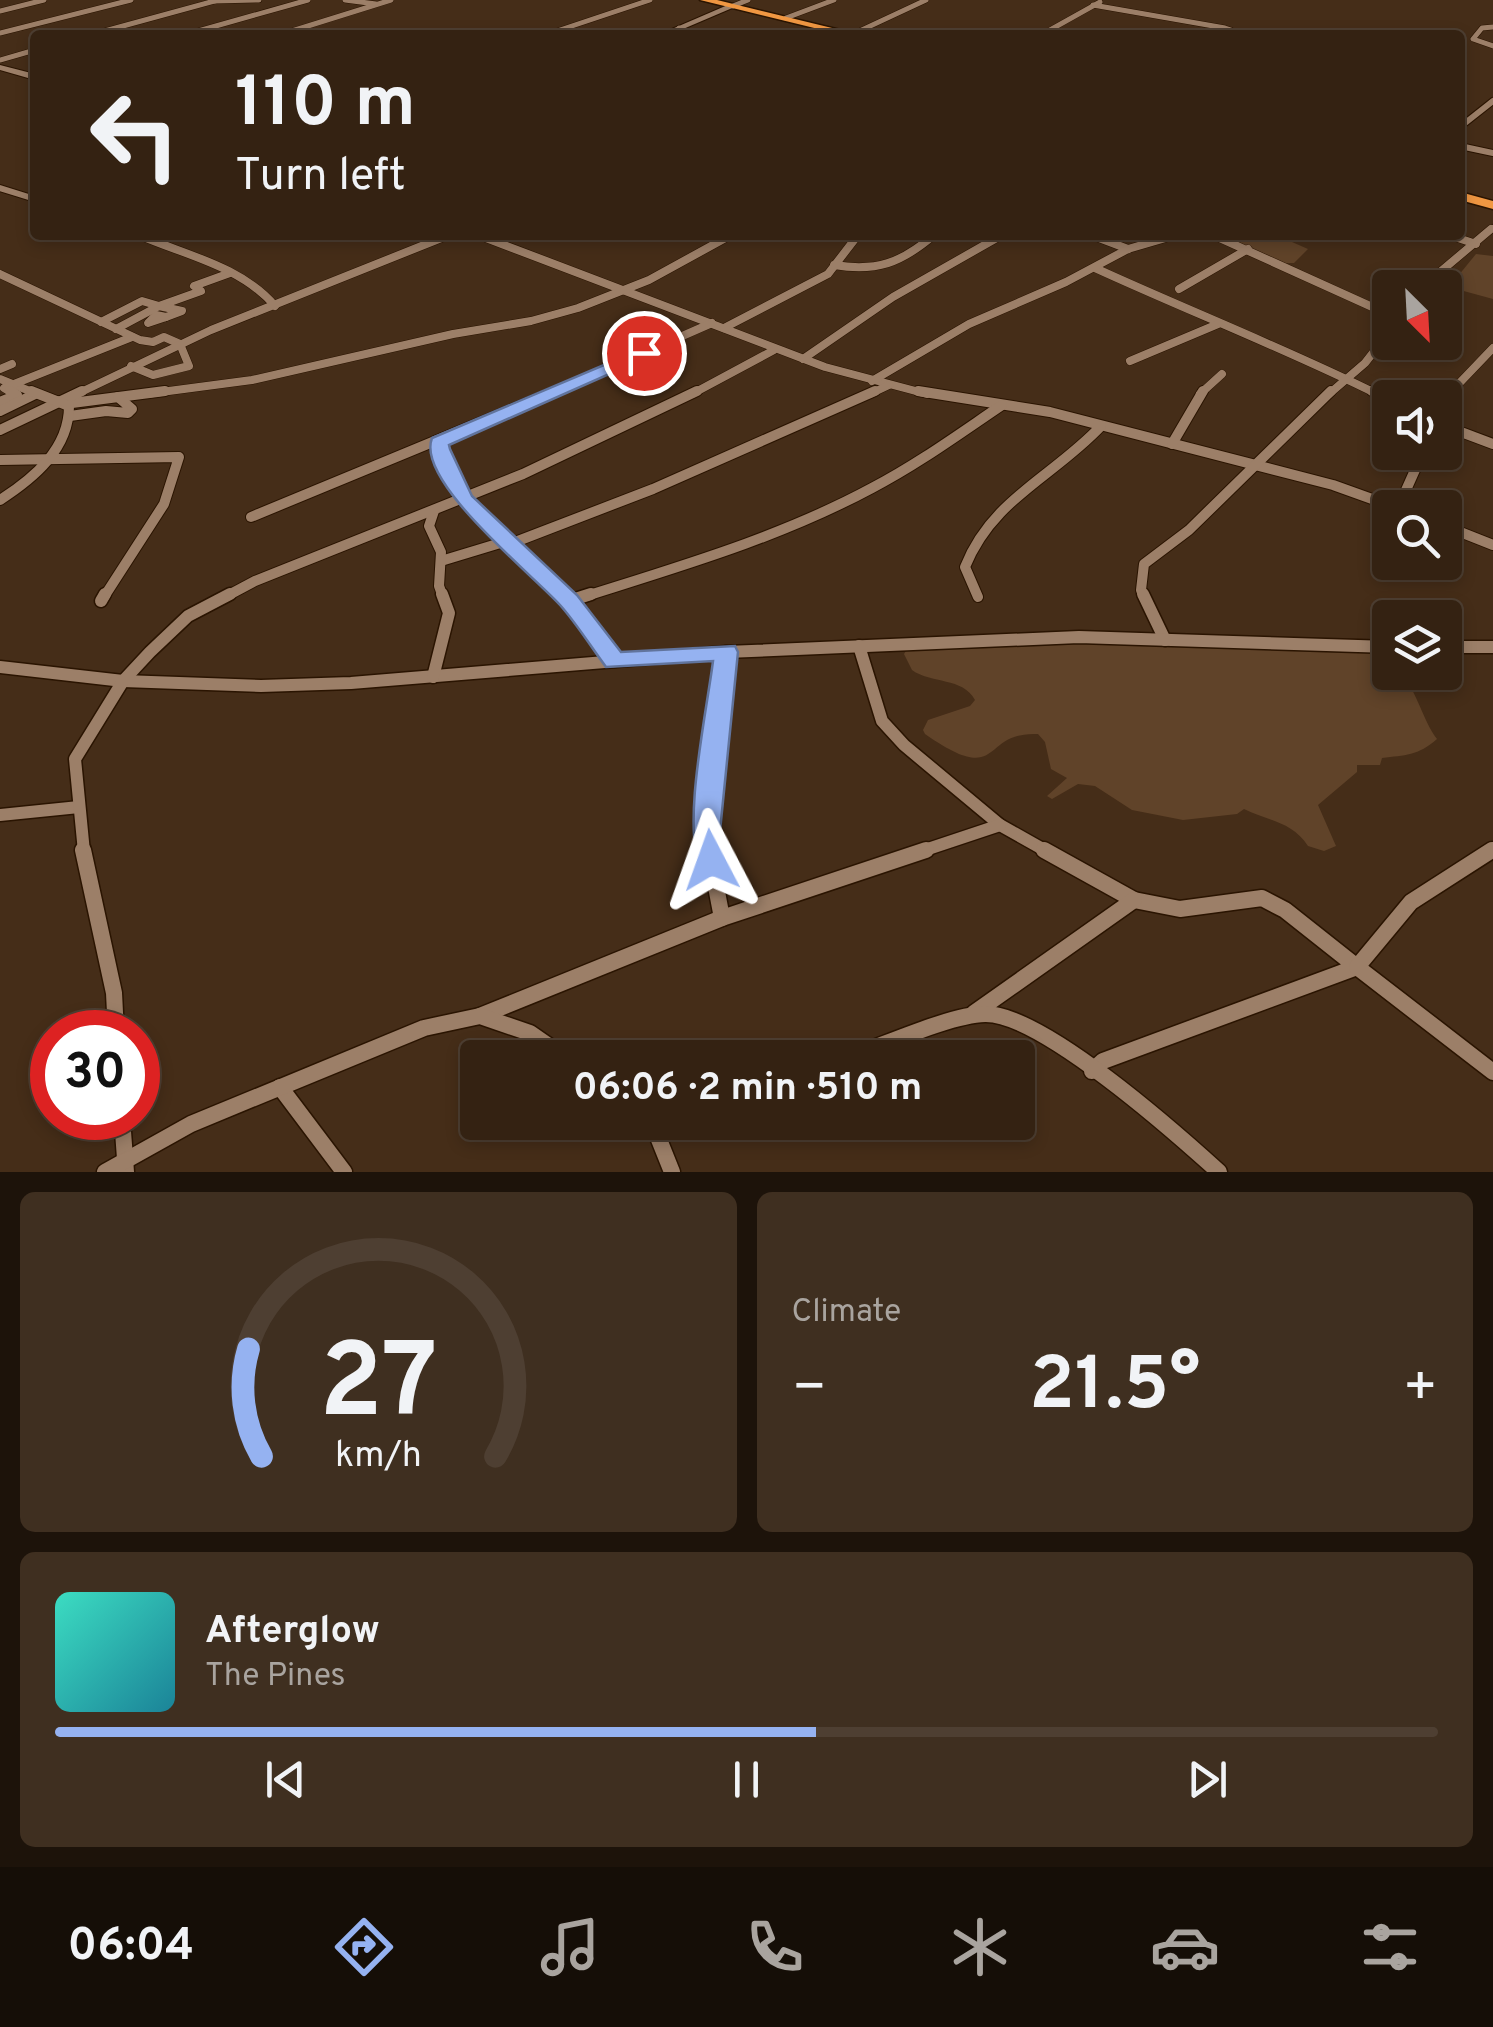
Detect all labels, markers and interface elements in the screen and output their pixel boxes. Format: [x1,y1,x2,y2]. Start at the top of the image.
text: 110 m [235,62,416,151]
icon: left [70,70,200,200]
text: Turn left [235,149,406,206]
north arrow [1372,270,1462,360]
map controls [1372,270,1462,690]
pin [602,311,687,396]
icon: arrive [617,326,672,381]
button: sound [1372,380,1462,470]
button: search [1372,490,1462,580]
button: layers [1372,600,1462,690]
position arrow [659,808,763,912]
speed limit sign: 30 [30,1010,160,1140]
text: 06:06 · 2 min · 510 m [573,1065,922,1114]
text: Climate [792,1293,901,1333]
text: 27 [319,1322,437,1454]
text: 21.5° [1029,1341,1200,1436]
text: − [792,1355,827,1425]
text: + [1403,1355,1438,1425]
text: km/h [335,1434,422,1480]
text: Afterglow [205,1608,380,1657]
text: The Pines [205,1657,346,1697]
icon: previous [258,1752,313,1807]
icon: pause [719,1752,774,1807]
icon: next [1180,1752,1235,1807]
icon: directions [329,1912,399,1982]
icon: music [535,1912,605,1982]
icon: phone [740,1912,810,1982]
icon: climate [945,1912,1015,1982]
icon: car [1150,1912,1220,1982]
icon: filters [1355,1912,1425,1982]
text: 06:04 [68,1919,194,1976]

